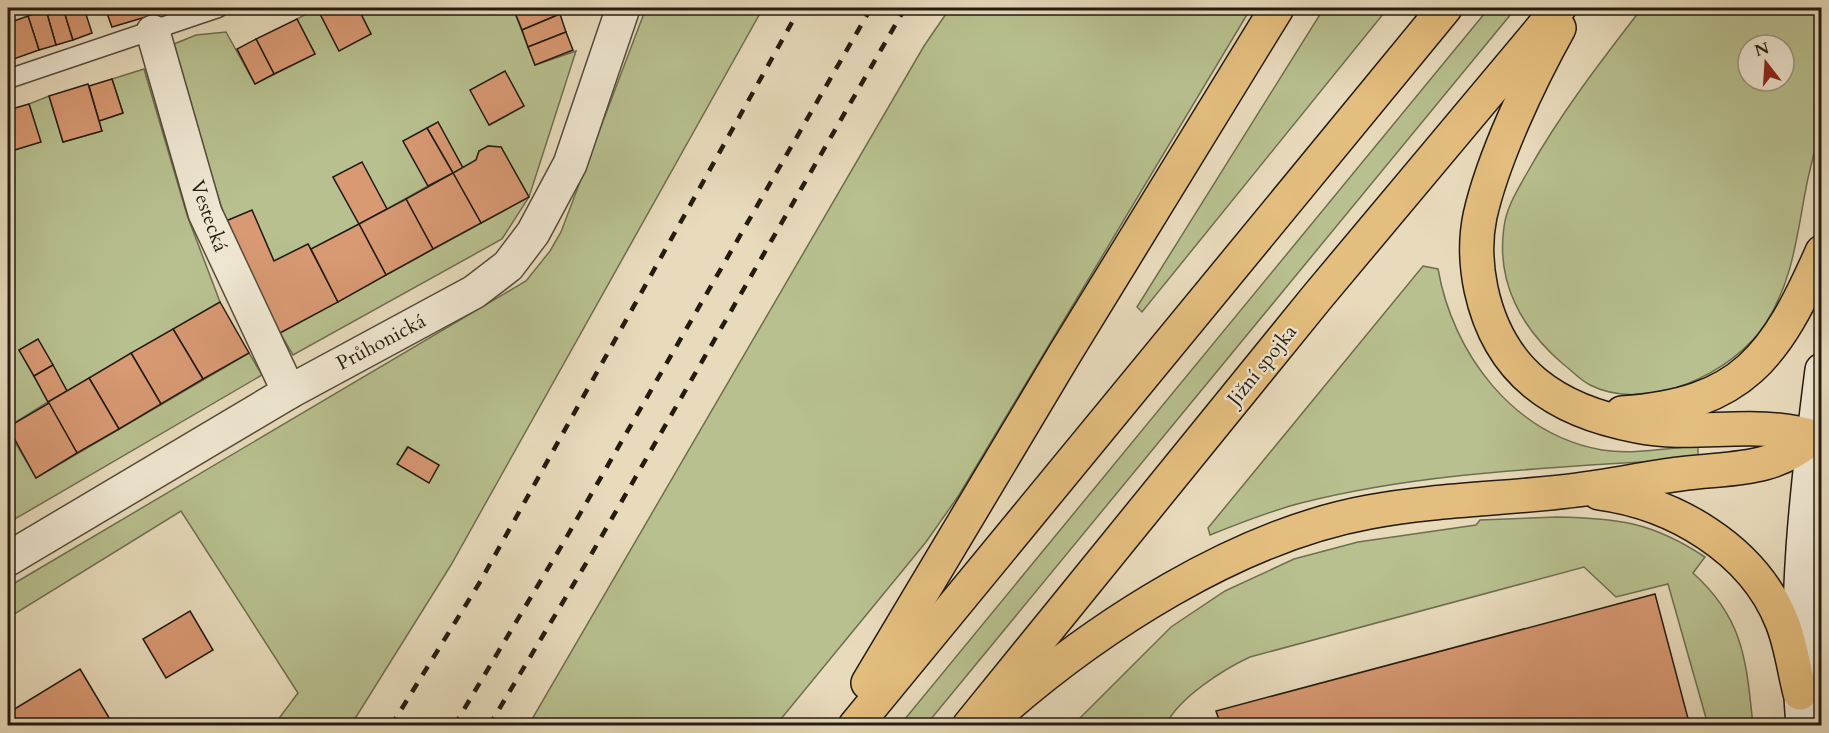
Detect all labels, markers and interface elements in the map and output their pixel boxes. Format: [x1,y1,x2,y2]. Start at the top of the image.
north arrow [1736,33,1796,93]
text: N [1752,37,1772,62]
street label: Vestecká [184,176,235,256]
street label: Průhonická [332,307,431,377]
street label: Jižní spojka [1219,319,1303,413]

